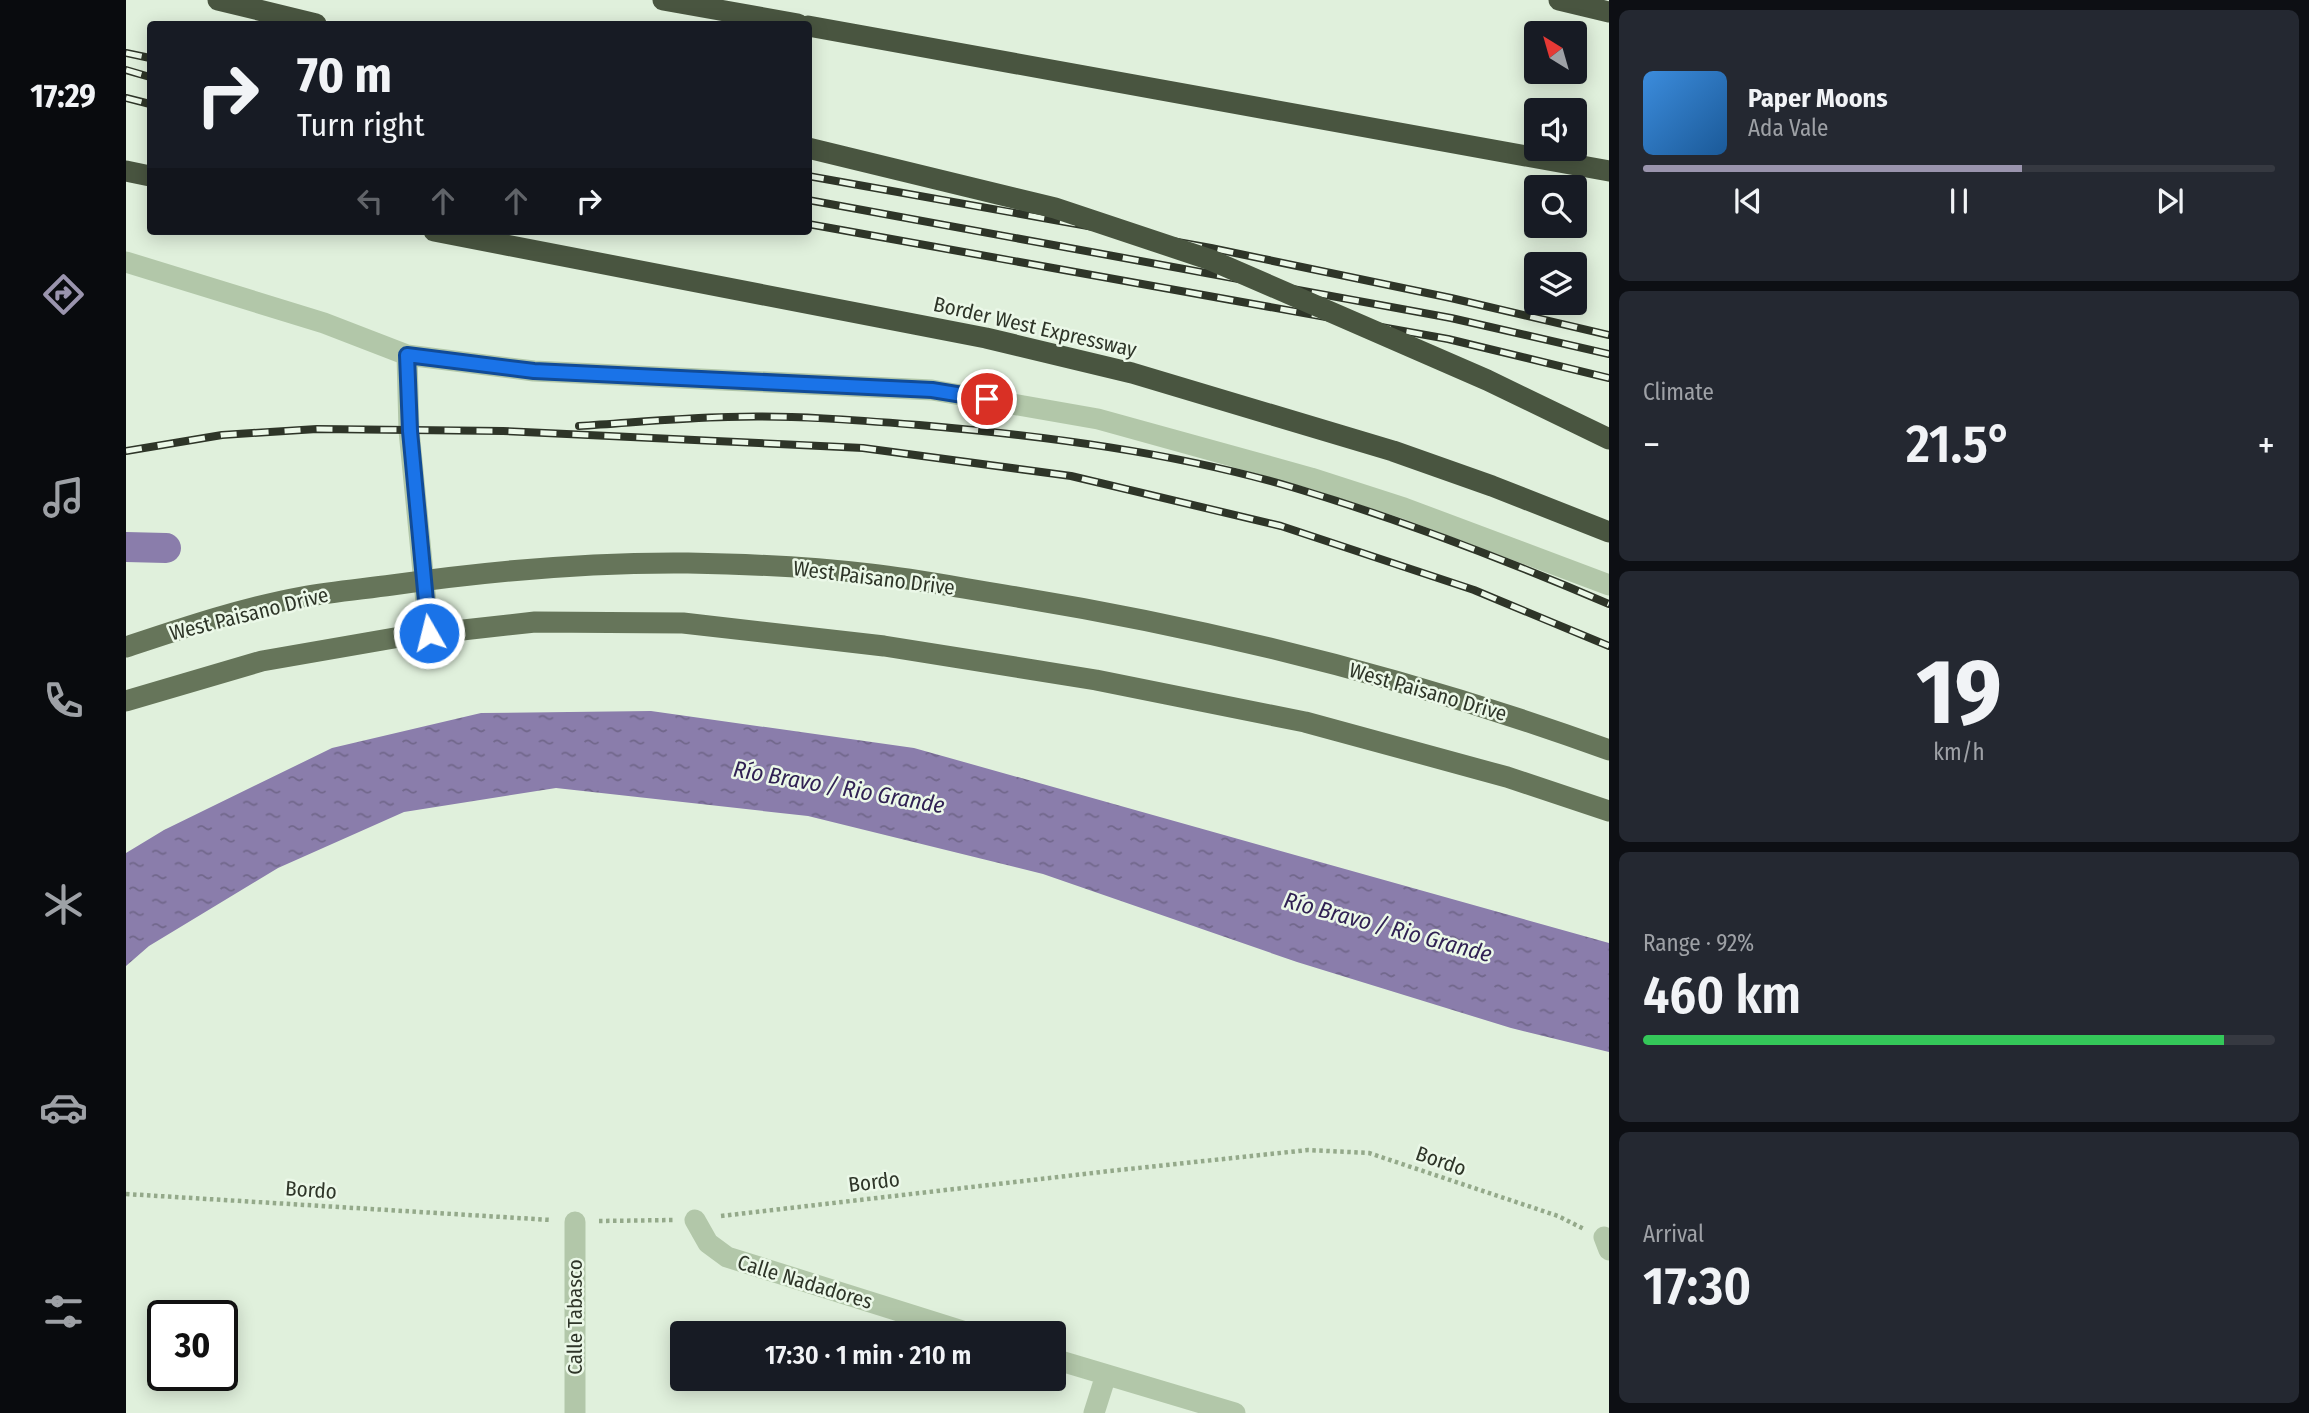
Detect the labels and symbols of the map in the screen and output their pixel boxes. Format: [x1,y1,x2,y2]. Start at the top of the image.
north arrow [1524,21,1587,84]
street label: Border West Expressway [931,291,1140,363]
pin [957,369,1017,429]
street label: West Paisano Drive [792,555,956,601]
street label: West Paisano Drive [167,582,331,646]
position arrow [392,596,466,670]
street label: West Paisano Drive [1346,657,1510,727]
water label: Río Bravo / Rio Grande [731,755,947,819]
water label: Río Bravo / Rio Grande [1281,886,1495,968]
street label: Bordo [1412,1140,1470,1182]
street label: Bordo [847,1166,901,1198]
street label: Bordo [284,1175,338,1205]
street label: Calle Nadadores [734,1249,876,1315]
street label: Calle Tabasco [562,1259,588,1375]
speed limit sign: 30 [147,1300,238,1391]

